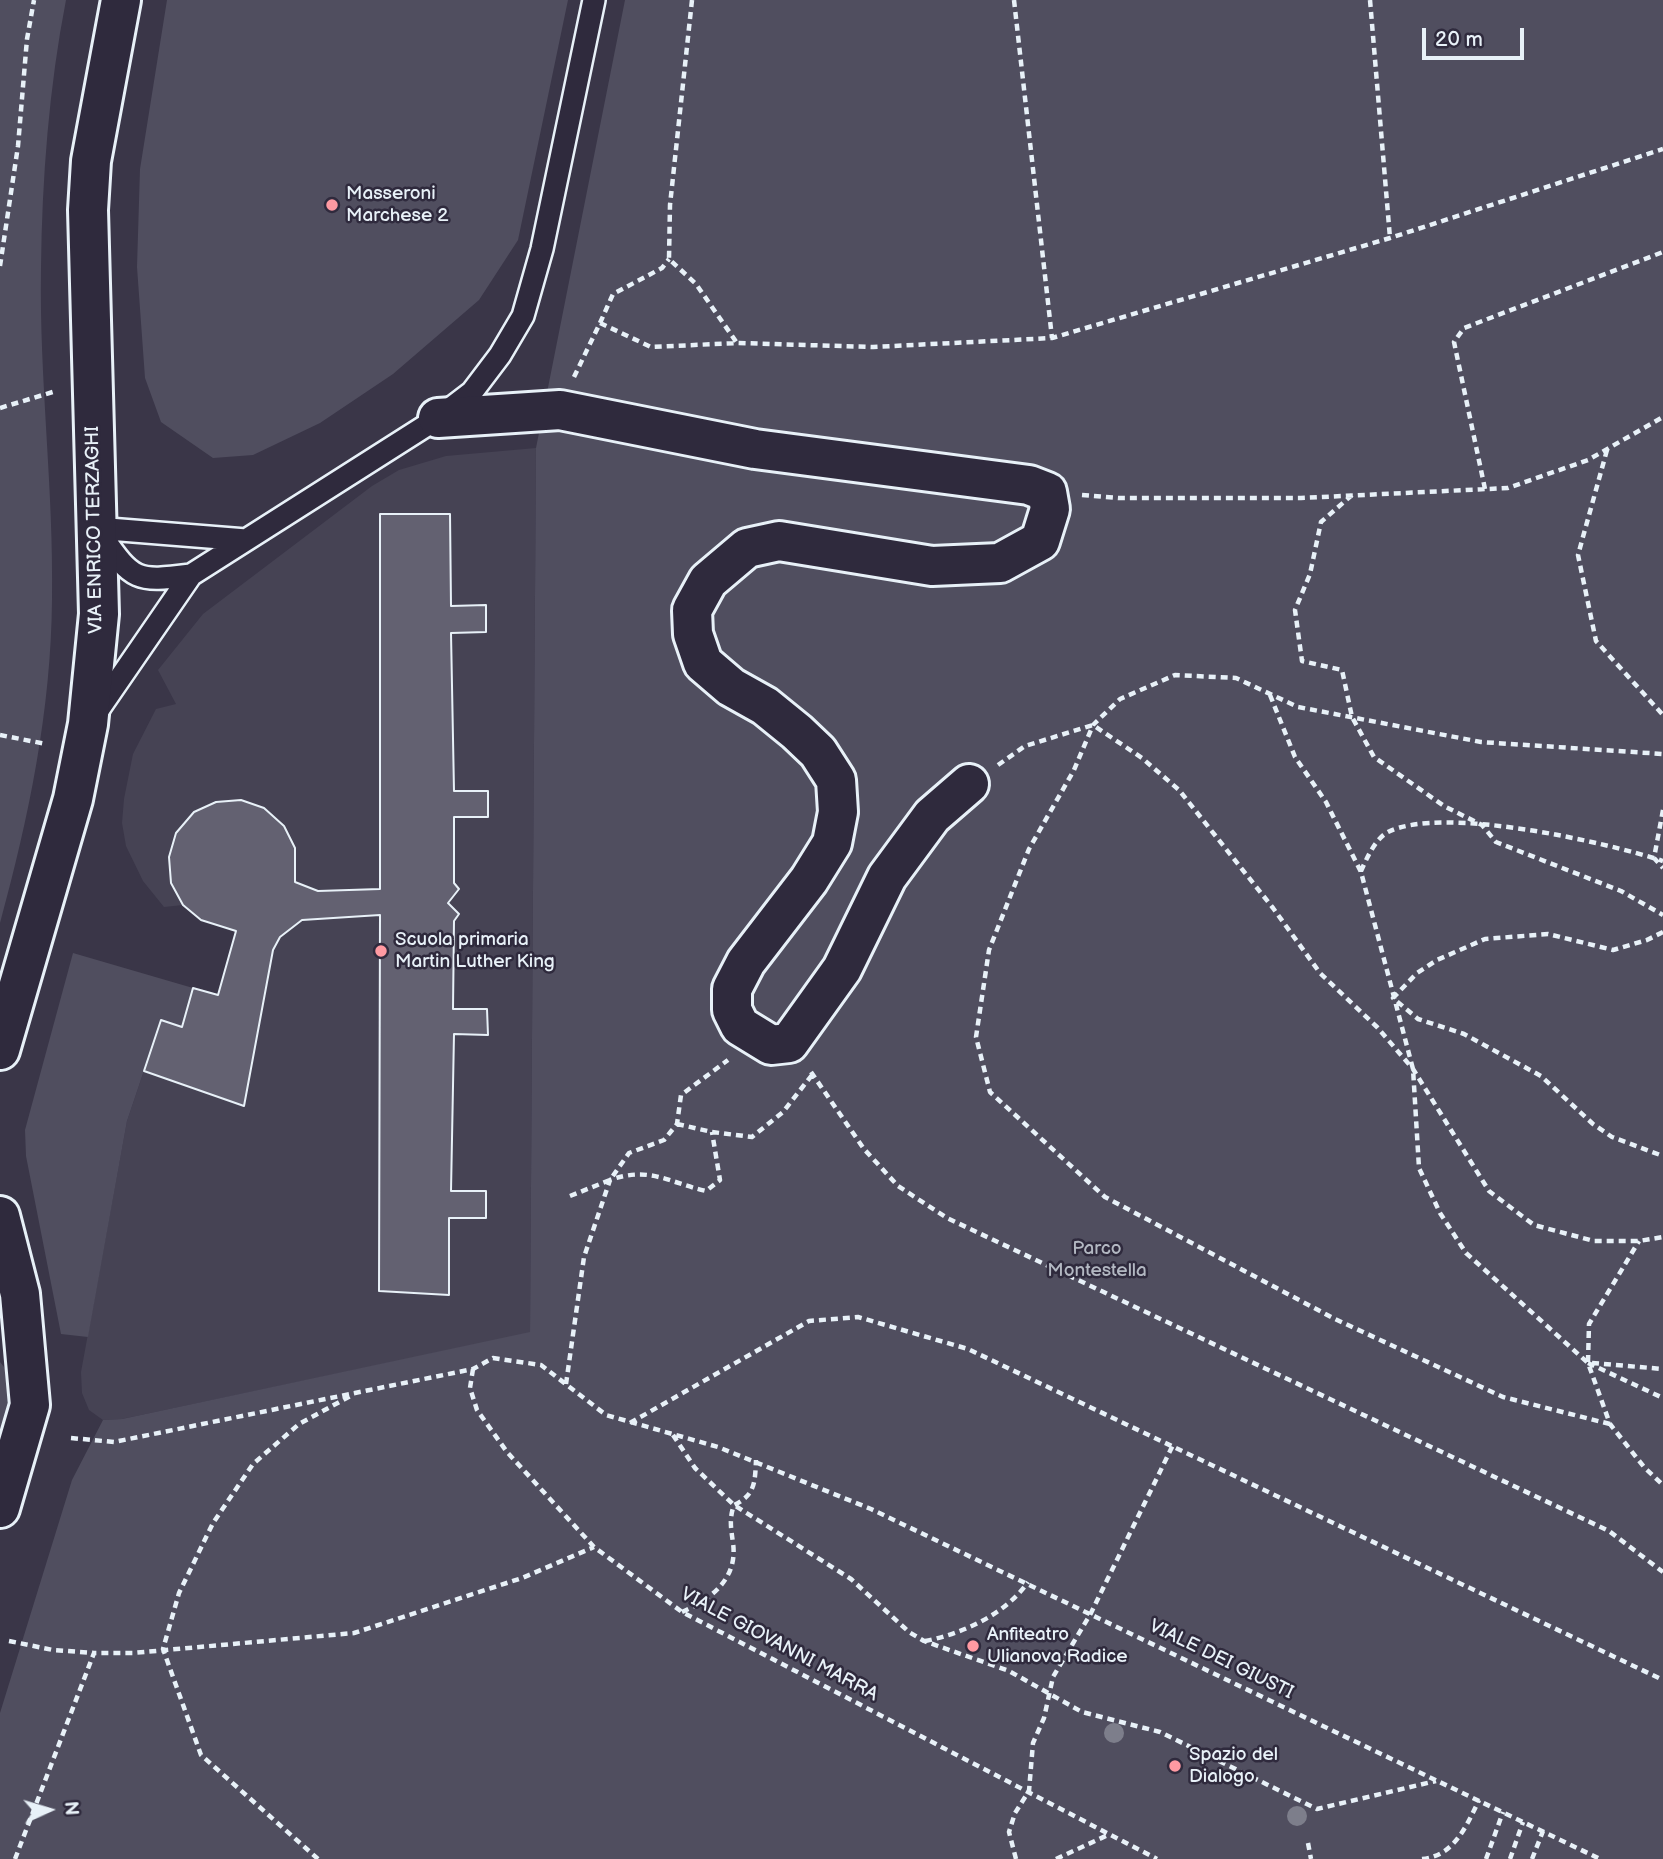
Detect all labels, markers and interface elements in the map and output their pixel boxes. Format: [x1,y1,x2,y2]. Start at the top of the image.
scale bar [1425,14,1526,58]
text: 20 m [1435,27,1483,52]
place label: Masseroni Marchese 2 [346,183,449,227]
marker: Masseroni Marchese 2 [324,197,340,213]
street label: VIA ENRICO TERZAGHI [82,426,108,634]
place label: Scuola primaria Martin Luther King [395,929,555,973]
marker: Scuola primaria Martin Luther King [373,943,389,959]
park label: Parco Montestella [1047,1238,1147,1282]
street label: VIALE GIOVANNI MARRA [676,1583,882,1707]
street label: VIALE DEI GIUSTI [1145,1615,1297,1705]
place label: Anfiteatro Ulianova Radice [987,1624,1128,1668]
marker: Anfiteatro Ulianova Radice [965,1638,981,1654]
place label: Spazio del Dialogo [1189,1744,1278,1788]
marker: Spazio del Dialogo [1167,1758,1183,1774]
north arrow [14,1775,84,1845]
text: N [58,1801,82,1816]

